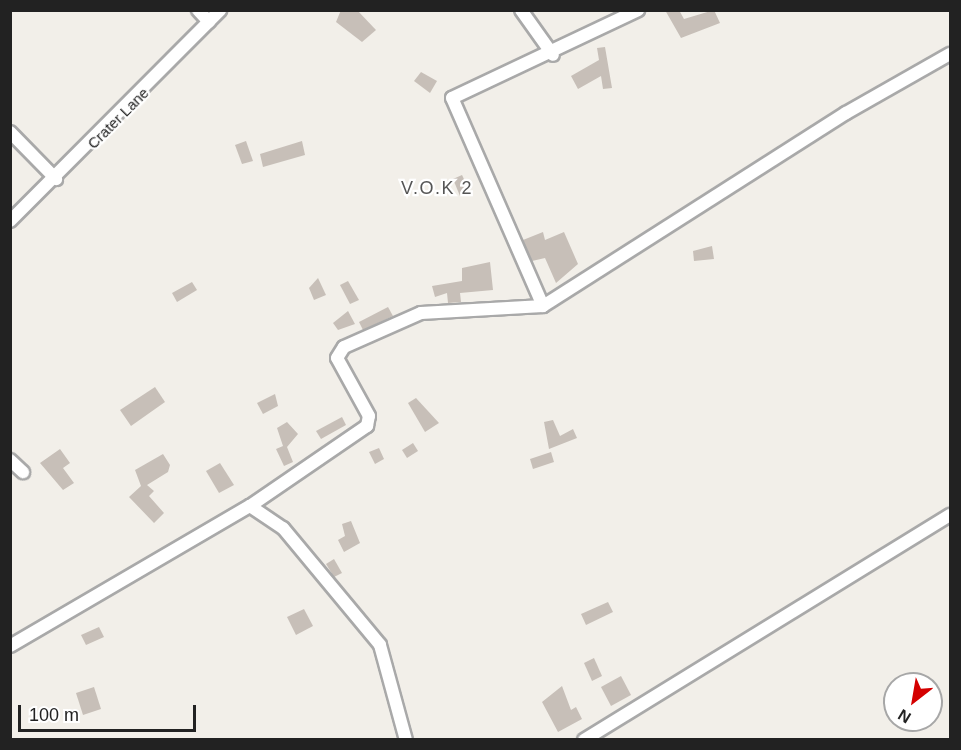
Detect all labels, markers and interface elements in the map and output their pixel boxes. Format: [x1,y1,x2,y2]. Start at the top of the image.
street label: Crater Lane [84,84,152,152]
district label: V.O.K 2 [401,177,473,199]
north arrow [883,672,943,732]
scale bar [21,693,200,731]
text: 100 m [29,705,79,725]
text: N [895,706,914,726]

